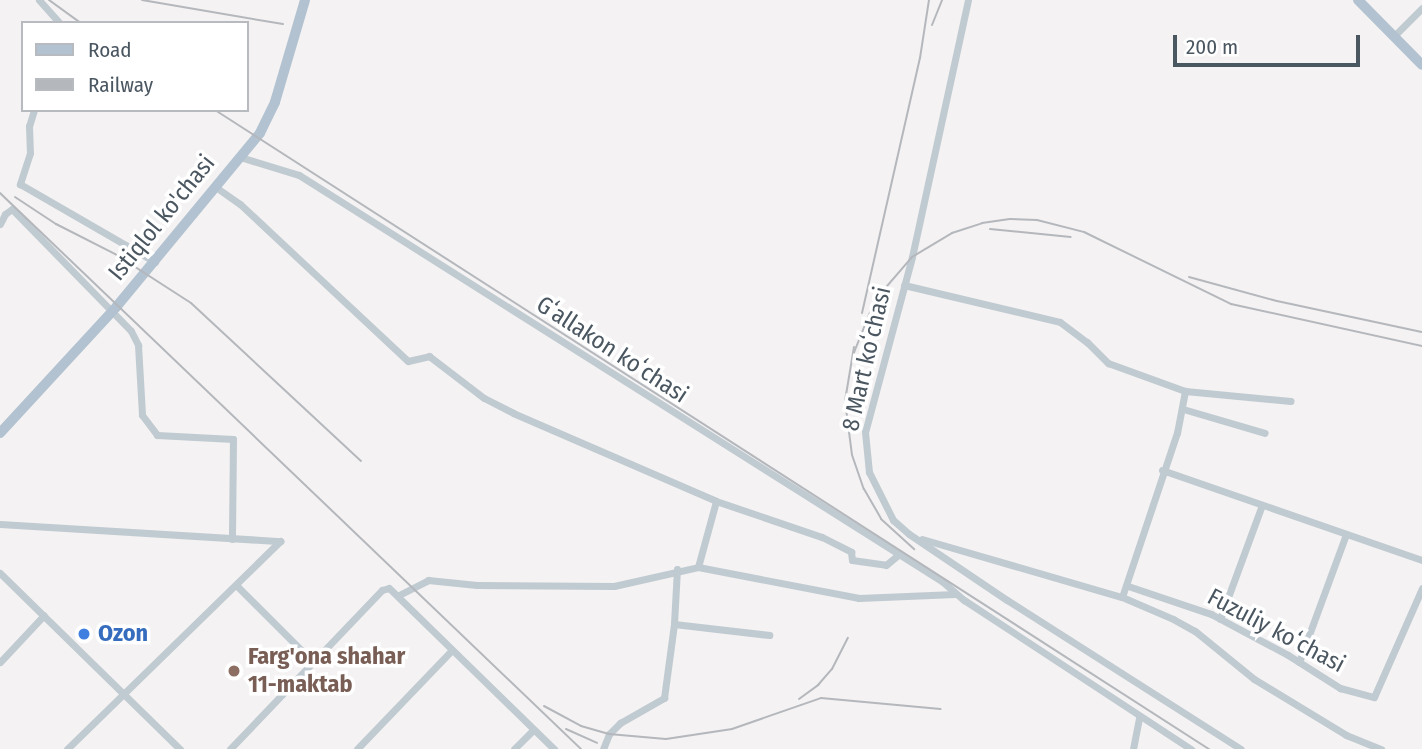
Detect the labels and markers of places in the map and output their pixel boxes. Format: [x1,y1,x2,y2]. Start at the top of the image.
place label: Ozon [98,620,148,648]
marker: Ozon [76,626,92,642]
place label: Farg'ona shahar 11-maktab [248,643,405,699]
marker: Farg'ona shahar 11-maktab [226,663,242,679]

